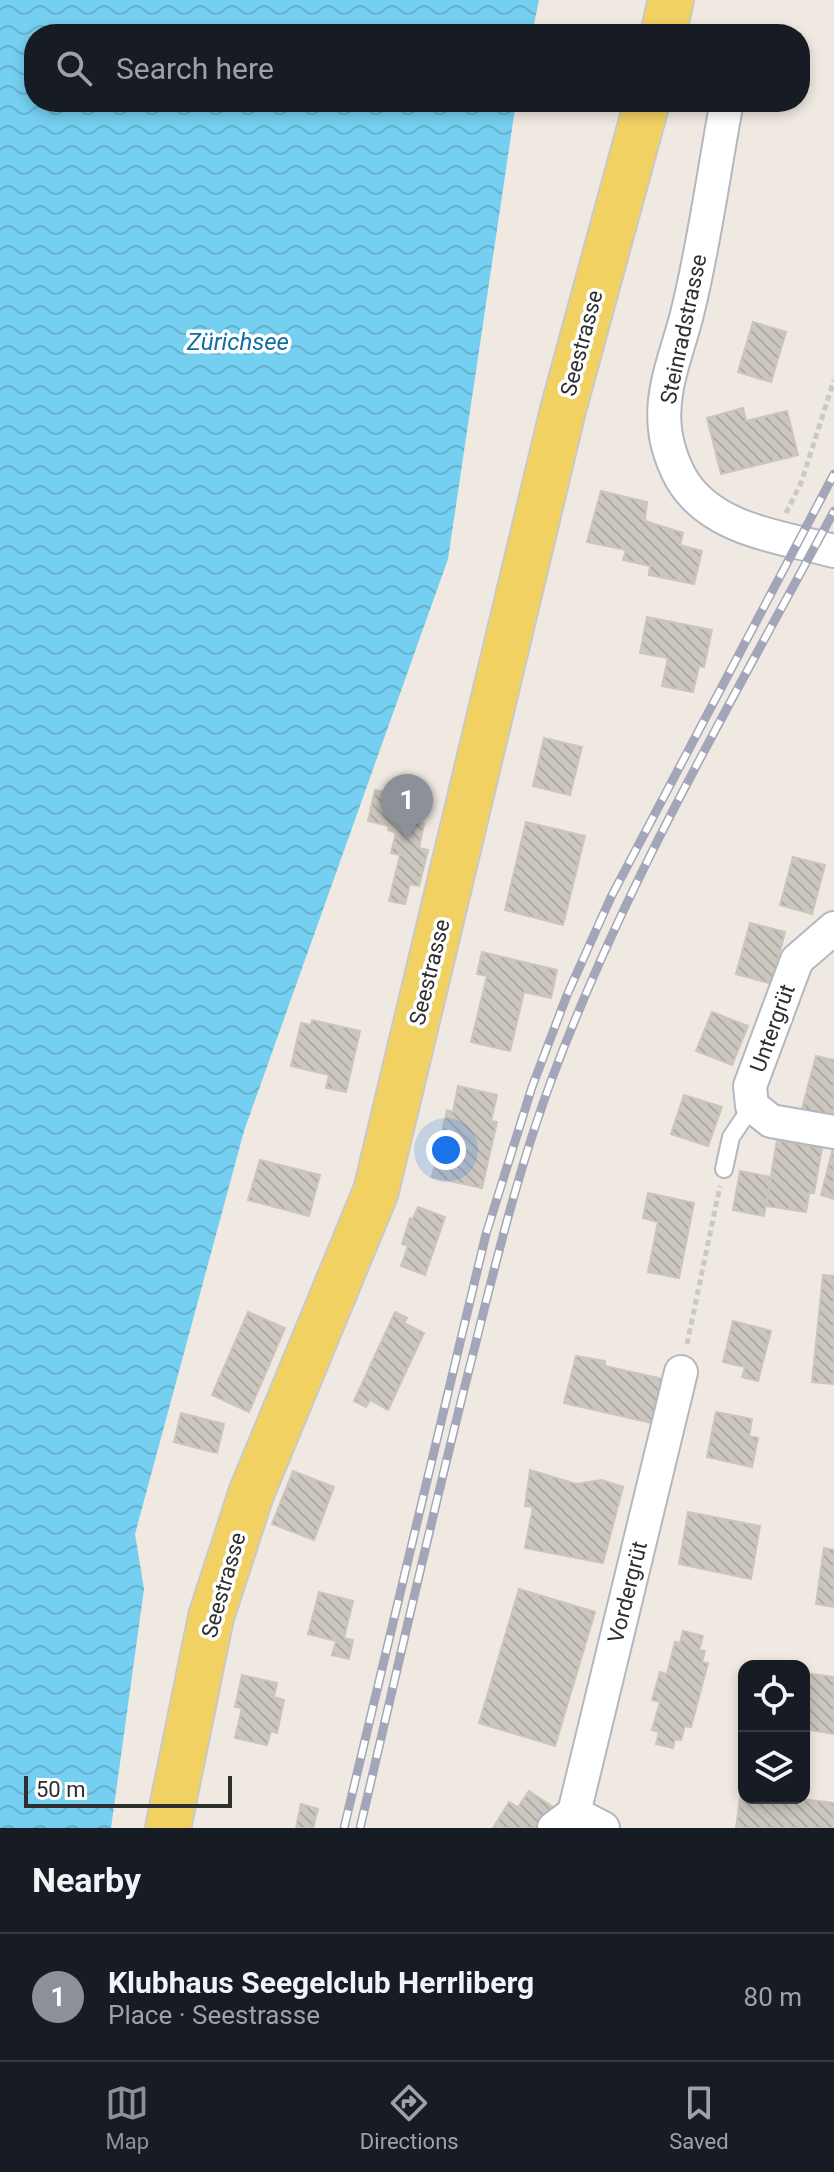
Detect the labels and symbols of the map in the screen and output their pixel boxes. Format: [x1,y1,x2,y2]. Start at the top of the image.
street label: Steinradstrasse [655,252,712,406]
street label: Seestrasse [555,288,608,399]
water label: Zürichsee [186,328,289,356]
pin: 1 [381,774,433,840]
street label: Seestrasse [404,917,455,1028]
street label: Untergrüt [745,981,800,1076]
your location [426,1130,466,1170]
street label: Seestrasse [197,1530,250,1641]
street label: Vordergrüt [603,1539,652,1645]
scale bar [24,1772,232,1808]

